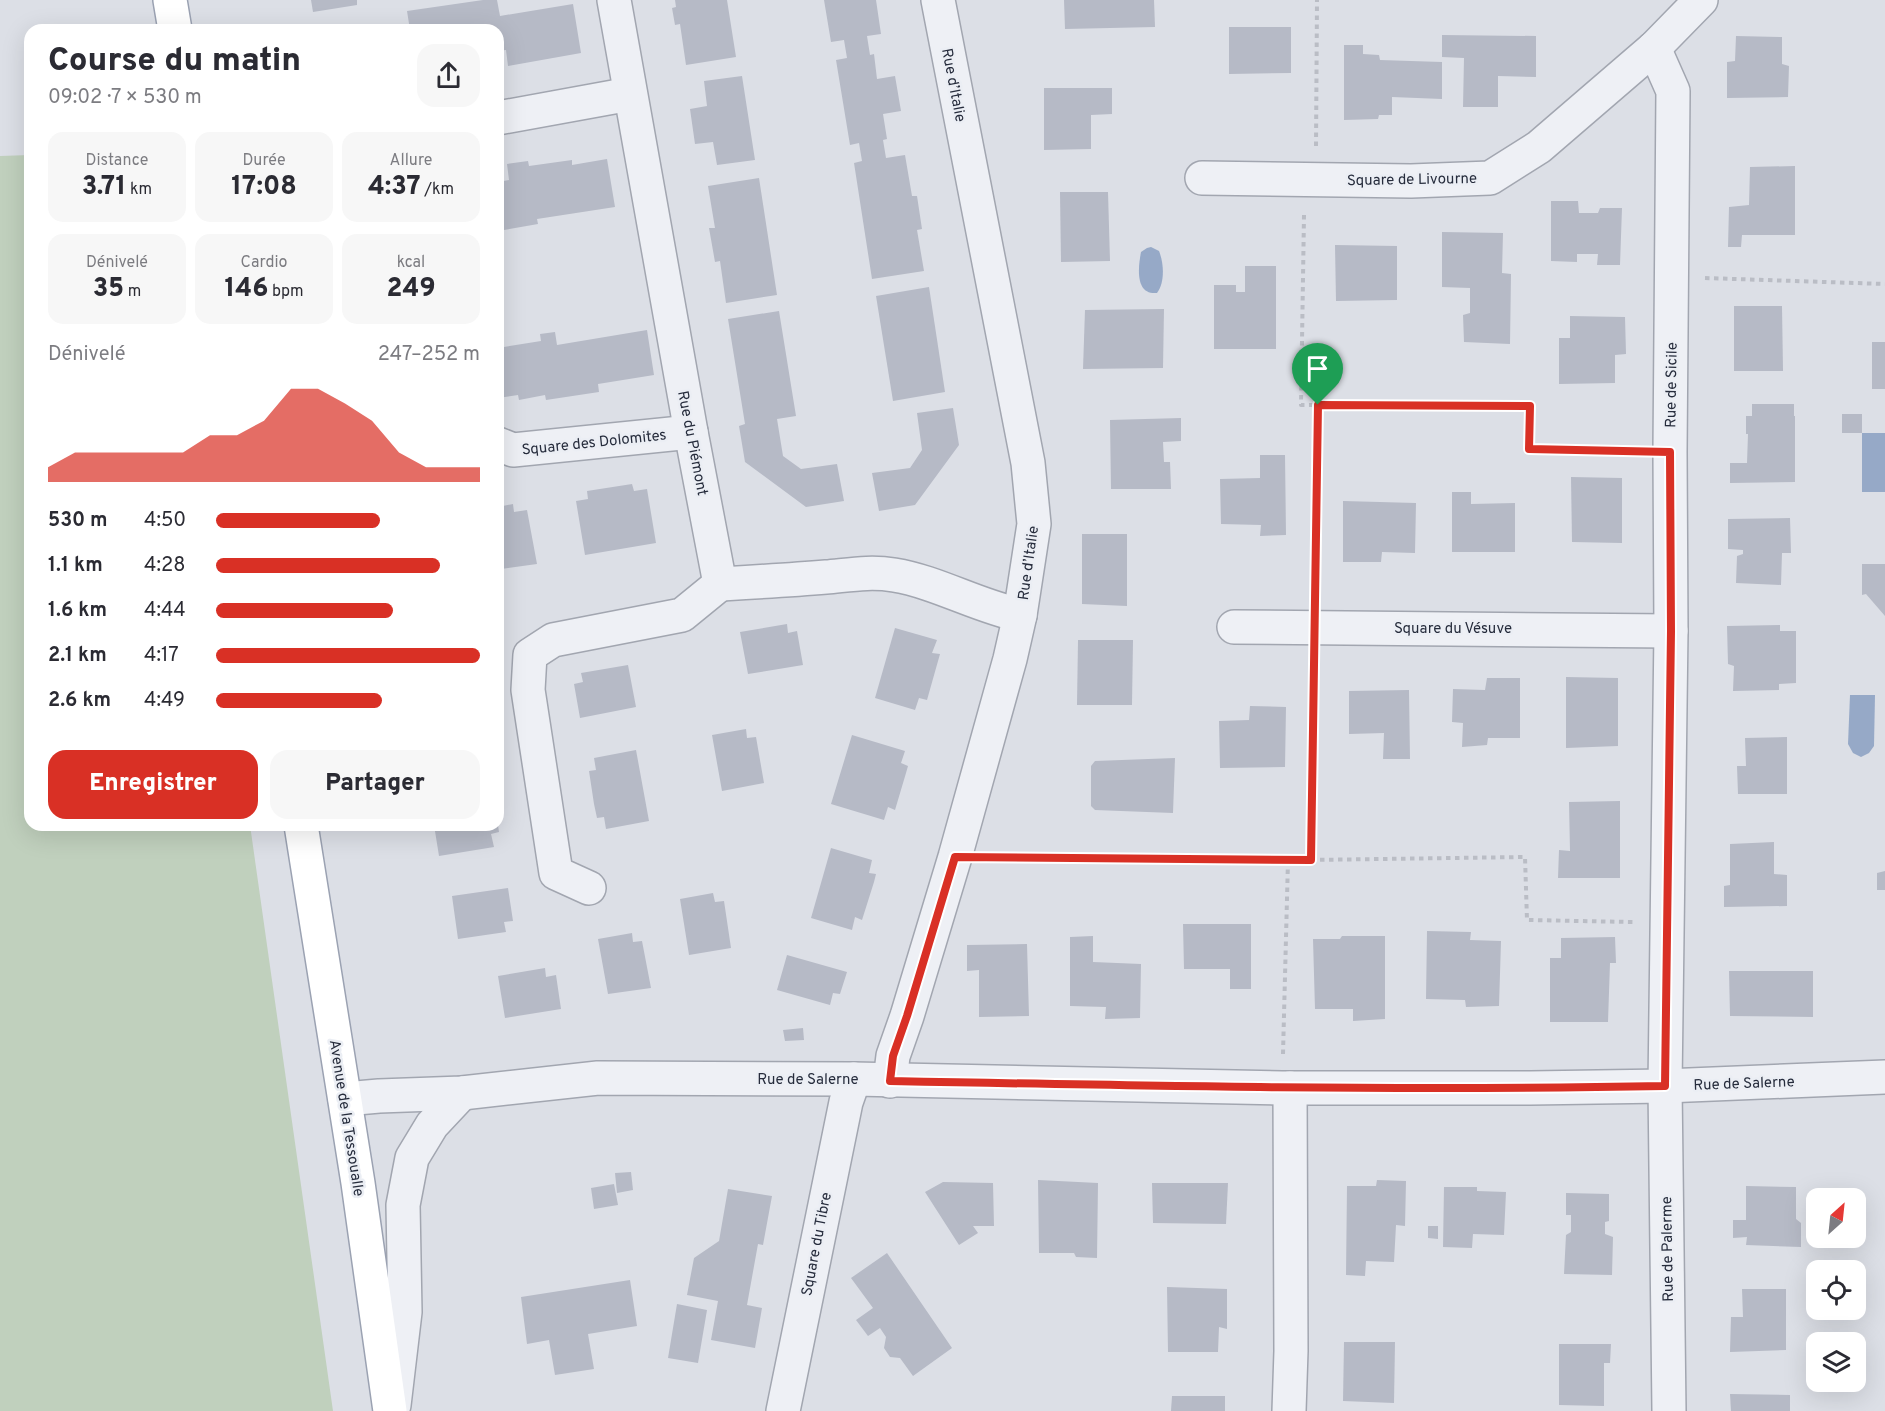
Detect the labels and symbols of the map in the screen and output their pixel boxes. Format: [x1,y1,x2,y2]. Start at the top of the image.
street label: Rue d’Italie [936,47,969,124]
street label: Square de Livourne [1347,170,1477,191]
street label: Rue de Sicile [1662,342,1683,428]
pin [1292,343,1343,405]
street label: Rue du Piémont [672,389,711,497]
street label: Square des Dolomites [521,426,667,461]
street label: Rue d’Italie [1015,525,1044,602]
street label: Square du Vésuve [1394,620,1512,639]
street label: Avenue de la Tessoualle [324,1039,367,1198]
street label: Rue de Salerne [757,1071,859,1090]
street label: Rue de Salerne [1693,1073,1795,1096]
north arrow [1806,1188,1866,1248]
street label: Square du Tibre [798,1191,837,1298]
street label: Rue de Palerme [1658,1196,1679,1302]

